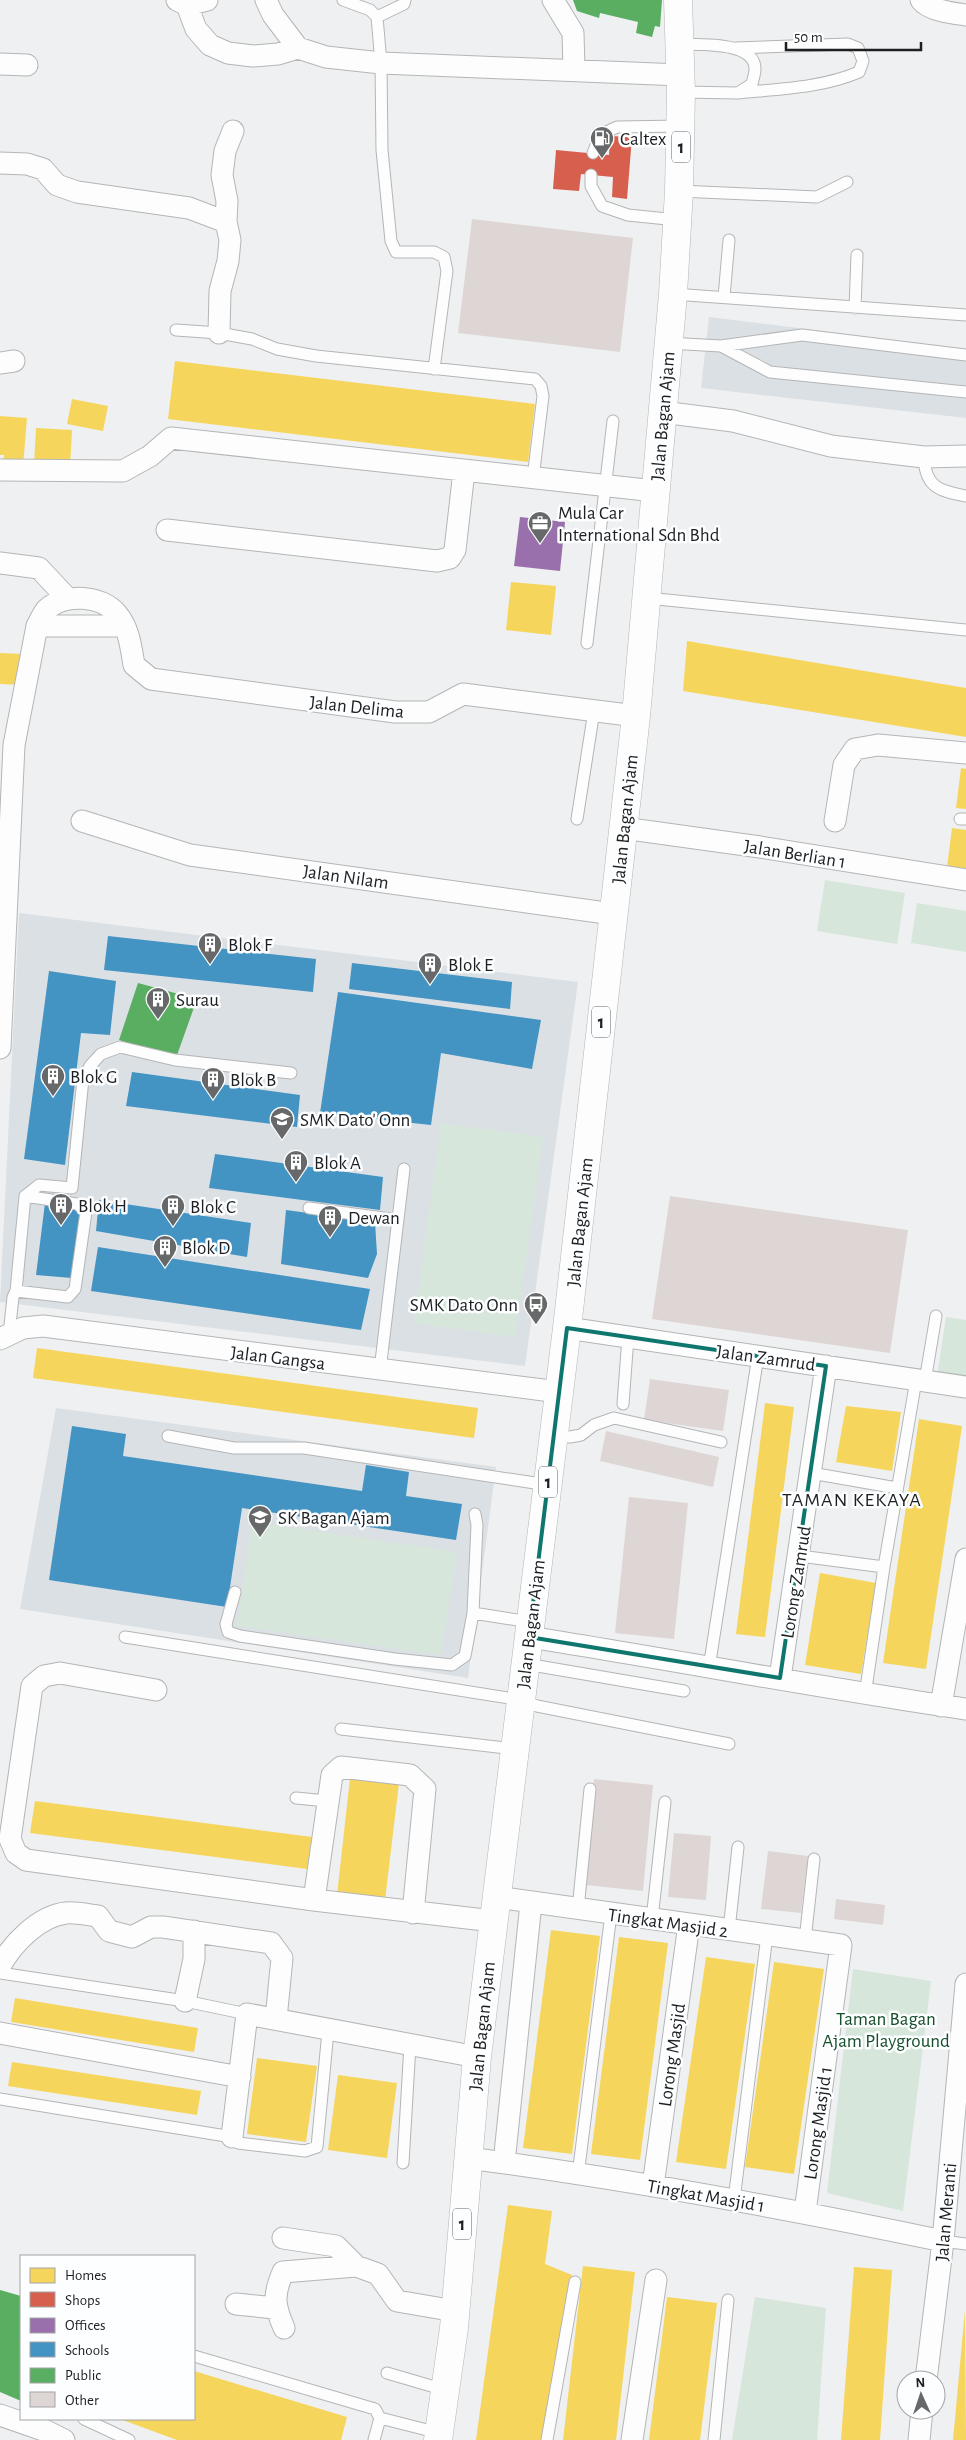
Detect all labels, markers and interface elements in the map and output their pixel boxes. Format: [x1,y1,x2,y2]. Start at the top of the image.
scale bar [786,20,921,52]
text: 50 m [794,30,823,45]
fuel station icon: Caltex [589,125,615,159]
place label: Caltex [620,130,666,149]
road number: 1 [672,132,690,162]
street label: Jalan Bagan Ajam [648,351,679,482]
place label: Mula Car International Sdn Bhd [558,504,720,545]
office icon: Mula Car International Sdn Bhd [527,510,553,544]
street label: Jalan Delima [309,693,405,722]
street label: Jalan Bagan Ajam [609,754,642,885]
street label: Jalan Berlian 1 [743,837,847,872]
street label: Jalan Nilam [302,862,390,893]
building icon: Blok F [197,931,223,965]
place label: Blok F [228,936,273,955]
building icon: Blok E [417,951,443,985]
place label: Blok E [448,956,493,975]
building icon: Surau [145,986,171,1020]
place label: Surau [176,991,219,1010]
road number: 1 [592,1006,610,1038]
building icon: Blok G [40,1063,66,1097]
building icon: Blok B [200,1066,226,1100]
place label: Blok G [70,1068,117,1087]
place label: Blok B [230,1071,276,1090]
school or university icon: SMK Dato' Onn [269,1106,295,1140]
place label: SMK Dato' Onn [300,1111,410,1130]
building icon: Blok A [283,1149,309,1183]
place label: Blok A [314,1154,361,1173]
street label: Jalan Bagan Ajam [564,1157,597,1288]
building icon: Blok H [48,1192,74,1226]
building icon: Blok C [160,1193,186,1227]
place label: Blok H [78,1197,127,1216]
place label: Blok C [190,1198,236,1217]
building icon: Dewan [317,1204,343,1238]
place label: Dewan [348,1209,400,1228]
building icon: Blok D [152,1234,178,1268]
place label: Blok D [182,1239,230,1258]
bus stop icon: SMK Dato Onn [523,1291,549,1325]
place label: SMK Dato Onn [410,1296,518,1315]
street label: Jalan Zamrud [715,1342,817,1375]
street label: Jalan Gangsa [229,1343,326,1374]
road number: 1 [539,1466,557,1498]
district label: TAMAN KEKAYA [782,1490,922,1510]
school or university icon: SK Bagan Ajam [247,1504,273,1538]
place label: SK Bagan Ajam [278,1509,390,1528]
street label: Lorong Zamrud [778,1525,815,1640]
street label: Jalan Bagan Ajam [514,1559,549,1690]
street label: Tingkat Masjid 2 [607,1906,729,1941]
street label: Jalan Bagan Ajam [466,1961,499,2092]
street label: Lorong Masjid [656,2002,689,2108]
park label: Taman Bagan Ajam Playground [822,2010,950,2051]
street label: Lorong Masjid 1 [801,2065,836,2181]
street label: Jalan Meranti [933,2162,960,2262]
street label: Tingkat Masjid 1 [646,2177,766,2216]
road number: 1 [453,2208,471,2240]
legend [20,2255,195,2420]
text: Homes [65,2268,107,2283]
text: Shops [65,2293,100,2308]
text: Offices [65,2318,106,2333]
text: Schools [65,2343,109,2358]
text: Public [65,2368,101,2383]
north arrow [896,2370,946,2420]
text: N [915,2376,926,2390]
text: Other [65,2393,99,2408]

